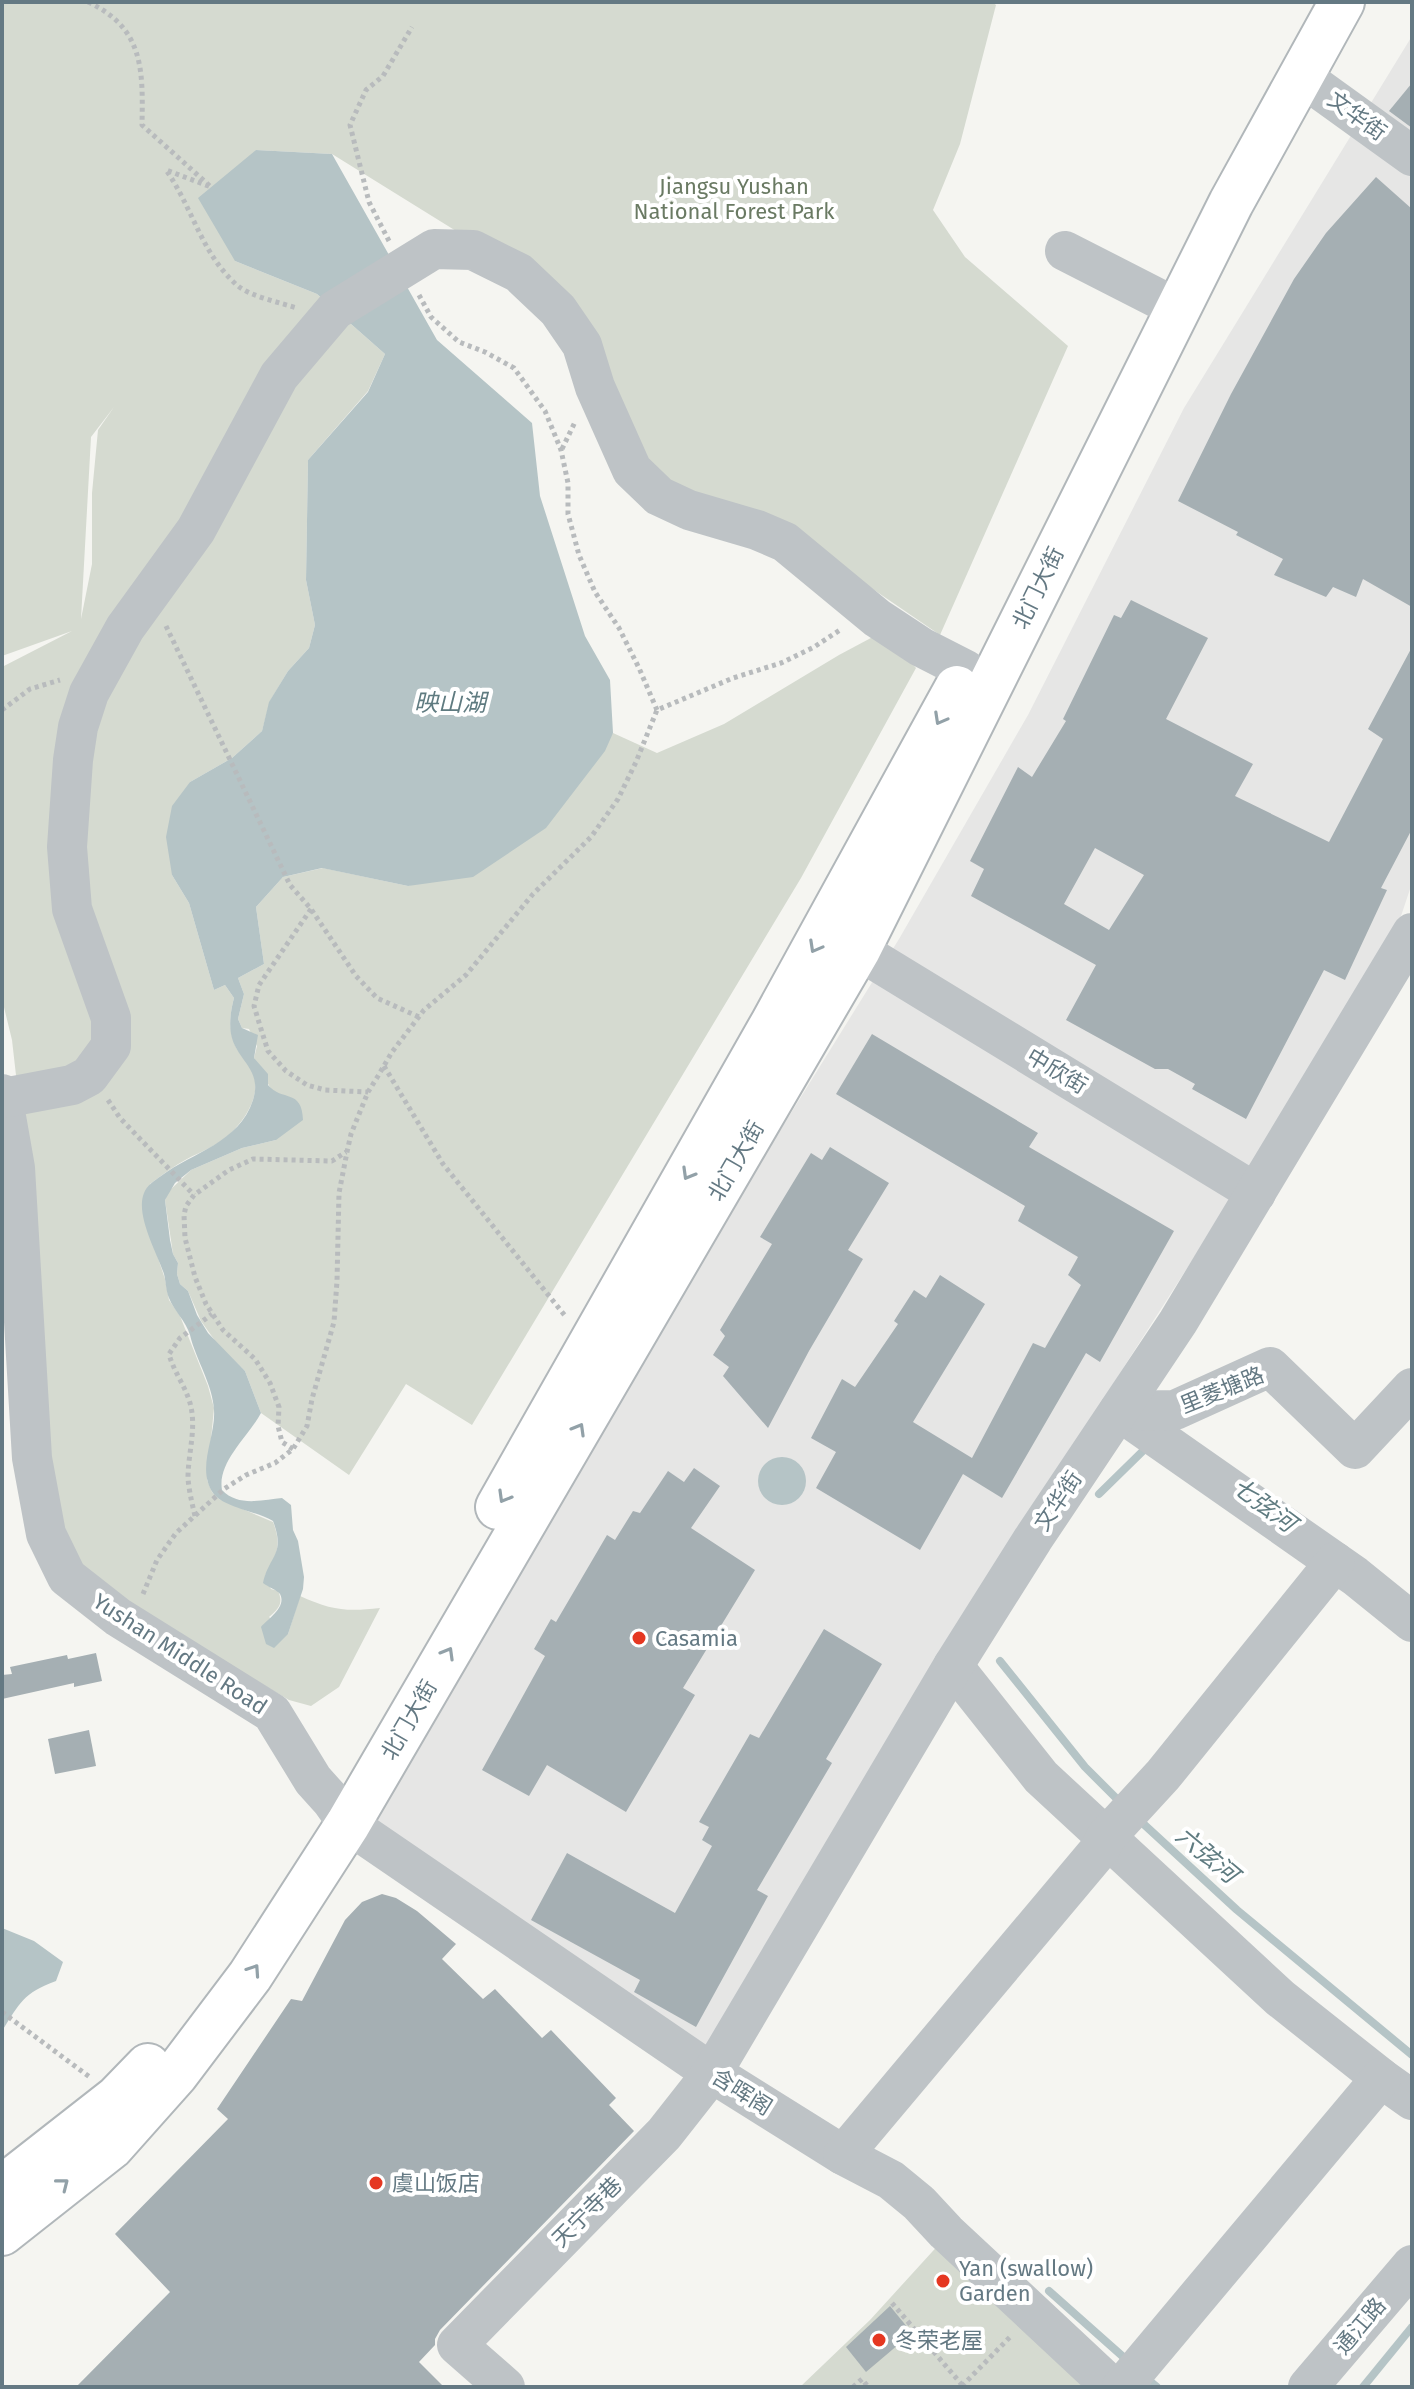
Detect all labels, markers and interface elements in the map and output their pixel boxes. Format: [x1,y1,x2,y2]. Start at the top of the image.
street label: 文华街 [1322,86,1392,146]
park label: Jiangsu Yushan National Forest Park [634,173,835,225]
street label: 北门大街 [1007,543,1069,633]
water label: 映山湖 [414,689,490,717]
one-way arrow [934,711,949,725]
one-way arrow [809,938,825,953]
street label: 中欣街 [1022,1042,1092,1100]
street label: 北门大街 [702,1116,770,1206]
one-way arrow [682,1165,698,1180]
street label: 里菱塘路 [1176,1361,1268,1419]
one-way arrow [569,1423,585,1437]
street label: 文华街 [1028,1466,1088,1536]
water label: 七弦河 [1227,1472,1304,1540]
one-way arrow [498,1488,514,1503]
street label: Yushan Middle Road [88,1588,272,1720]
place label: Casamia [655,1625,738,1652]
marker: Casamia [630,1629,648,1647]
one-way arrow [438,1647,454,1662]
street label: 北门大街 [375,1675,443,1765]
water label: 六弦河 [1170,1821,1247,1891]
one-way arrow [244,1965,259,1979]
street label: 含晖阁 [707,2063,777,2121]
place label: 虞山饭店 [392,2170,480,2197]
street label: 天宁寺巷 [546,2171,628,2253]
marker: 虞山饭店 [367,2174,385,2192]
one-way arrow [54,2180,69,2194]
place label: Yan (swallow) Garden [959,2255,1093,2307]
marker: Yan (swallow) Garden [934,2272,952,2290]
street label: 通江路 [1328,2292,1392,2360]
place label: 冬荣老屋 [895,2327,983,2354]
marker: 冬荣老屋 [870,2331,888,2349]

